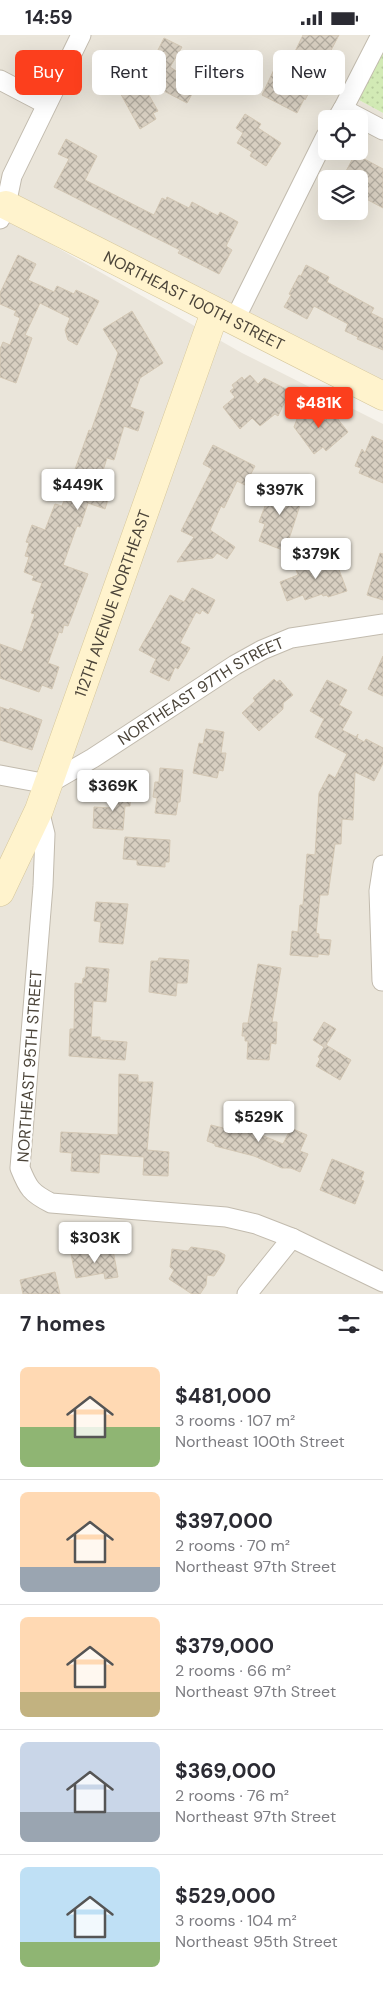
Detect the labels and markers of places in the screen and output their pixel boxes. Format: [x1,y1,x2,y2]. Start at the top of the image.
pin: $481K [284,387,354,429]
pin: $449K [43,469,113,511]
pin: $397K [245,473,315,516]
pin: $379K [281,537,351,580]
pin: $369K [78,769,148,812]
pin: $529K [224,1101,294,1143]
pin: $303K [60,1221,130,1264]

